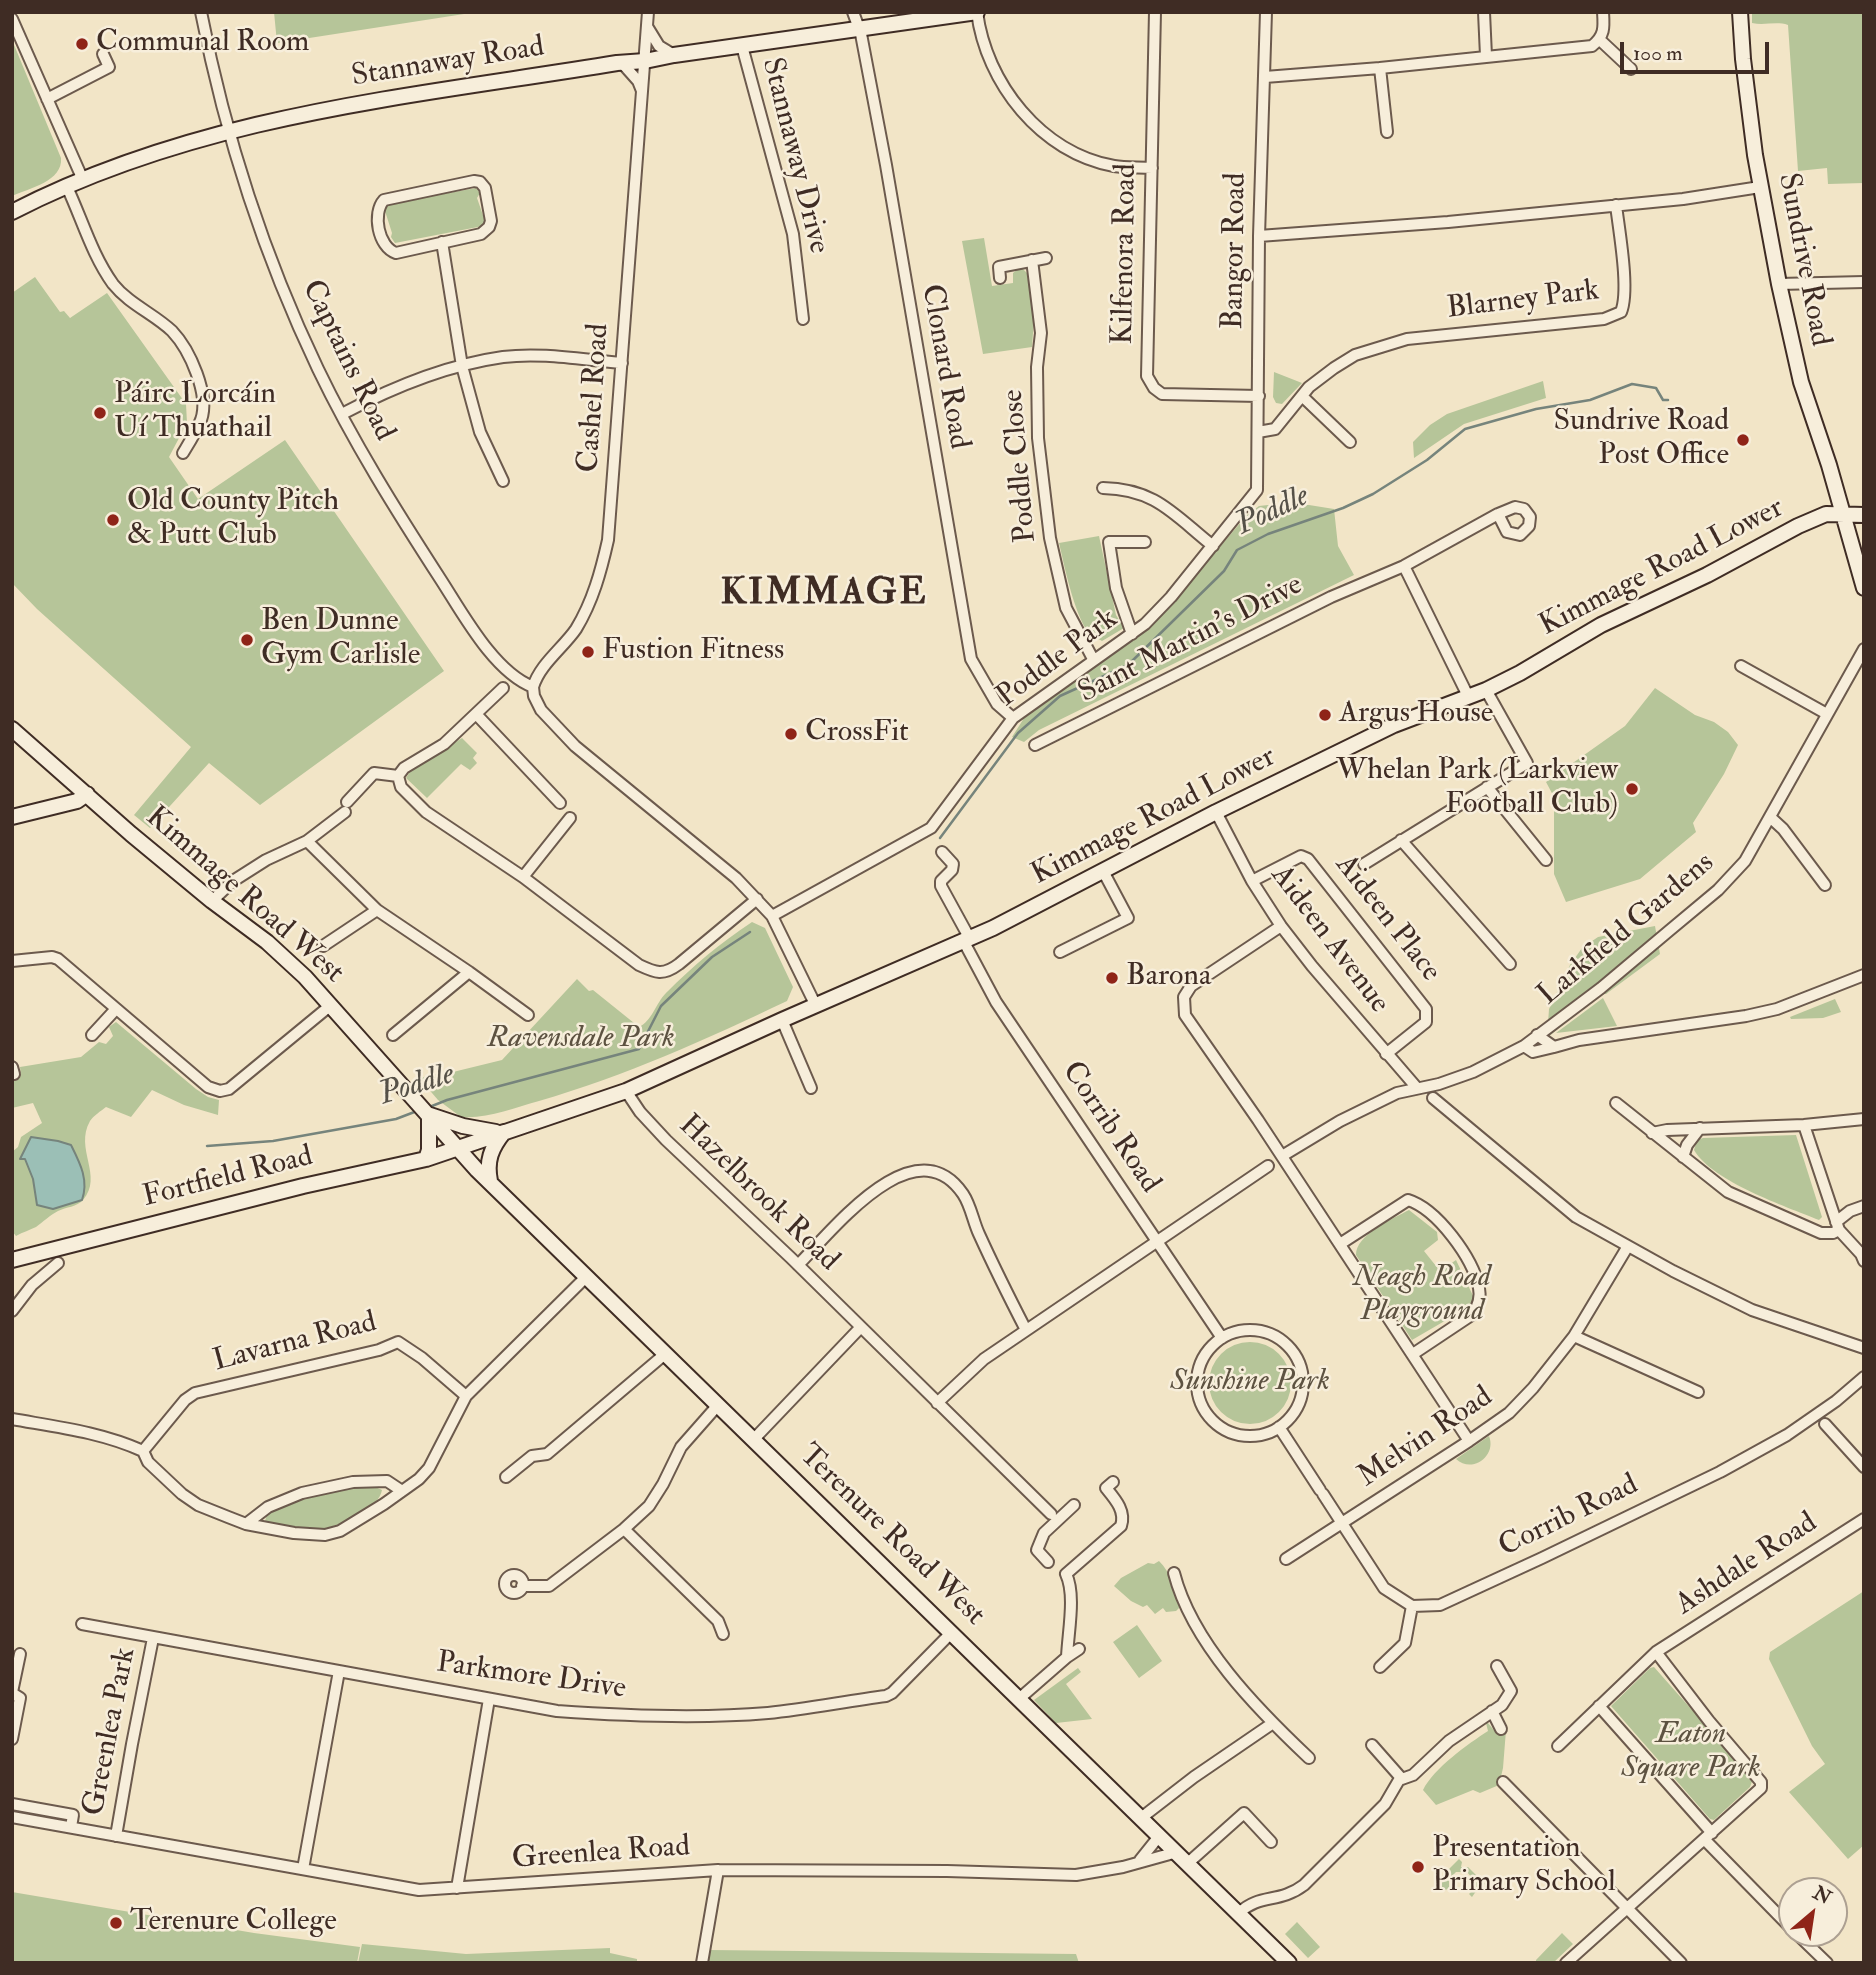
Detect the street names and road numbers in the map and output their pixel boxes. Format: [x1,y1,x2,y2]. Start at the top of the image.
street label: Stannaway Road [349,30,547,96]
street label: Stannaway Drive [752,54,836,258]
street label: Kilfenora Road [1106,163,1146,345]
street label: Sundrive Road [1769,170,1837,350]
street label: Bangor Road [1217,172,1255,330]
street label: Blarney Park [1445,274,1601,328]
street label: Captains Road [293,275,401,447]
street label: Clonard Road [912,282,976,452]
street label: Cashel Road [572,322,618,474]
street label: Poddle Close [996,388,1046,544]
street label: Kimmage Road Lower [1534,491,1790,645]
street label: Saint Martin's Drive [1073,568,1309,712]
street label: Poddle Park [991,602,1125,716]
street label: Kimmage Road Lower [1026,740,1282,894]
street label: Kimmage Road West [138,800,350,992]
street label: Larkfield Gardens [1532,846,1722,1014]
street label: Aideen Place [1326,849,1448,989]
street label: Aideen Avenue [1262,859,1396,1021]
street label: Corrib Road [1053,1056,1167,1200]
street label: Hazelbrook Road [670,1108,846,1280]
street label: Fortfield Road [139,1140,317,1216]
street label: Lavarna Road [210,1305,380,1381]
street label: Melvin Road [1352,1380,1500,1496]
street label: Terenure Road West [790,1438,992,1634]
street label: Corrib Road [1494,1468,1644,1566]
street label: Ashdale Road [1670,1506,1824,1624]
street label: Greenlea Park [77,1645,145,1819]
street label: Parkmore Drive [434,1646,628,1708]
street label: Greenlea Road [511,1830,691,1878]

